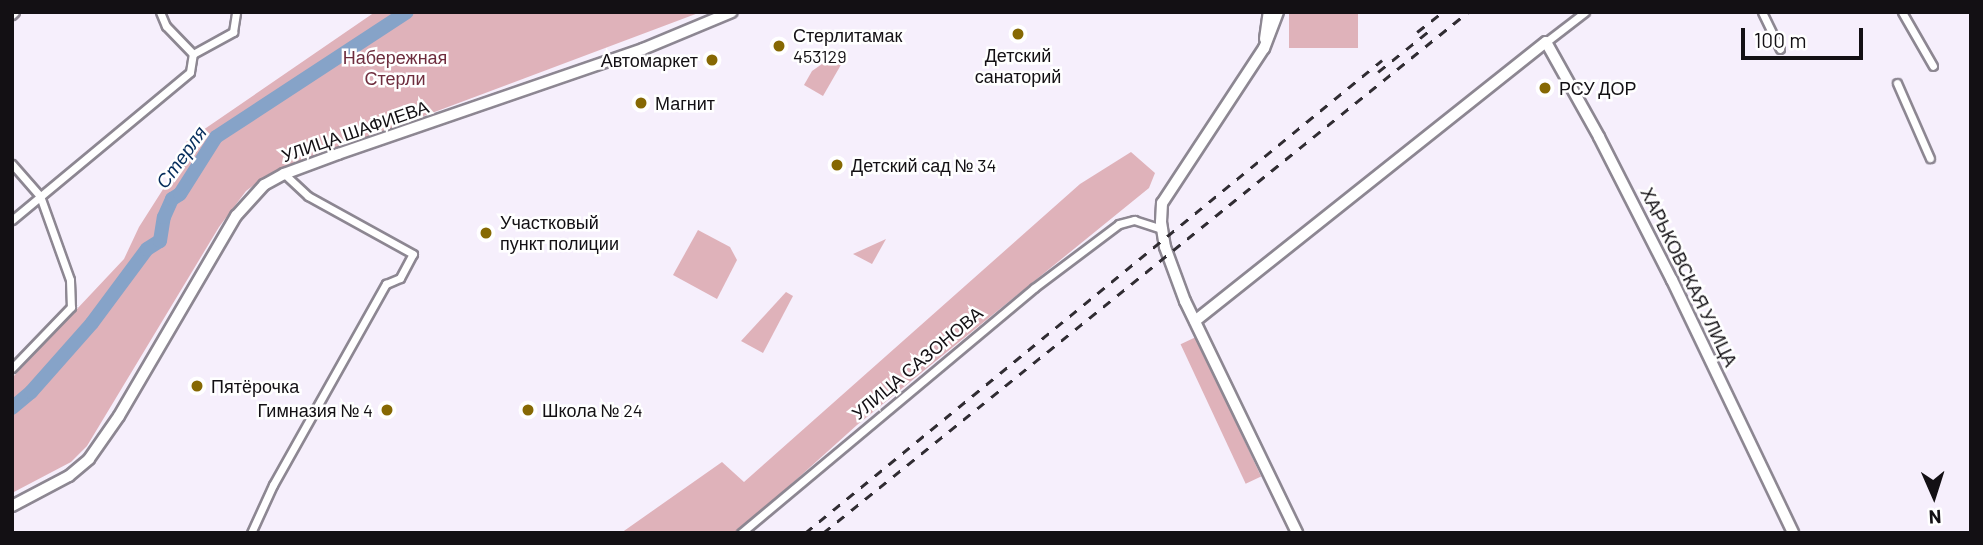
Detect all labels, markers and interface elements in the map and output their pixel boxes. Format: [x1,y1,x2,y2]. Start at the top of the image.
scale bar [1745,14,1868,58]
place label: Стерлитамак 453129 [793,25,902,68]
marker: Детский санаторий [1010,26,1026,42]
text: 100 m [1754,27,1807,52]
marker: Стерлитамак 453129 [771,38,787,54]
place label: Детский санаторий [975,45,1061,88]
park label: Набережная Стерли [343,47,447,90]
place label: Автомаркет [601,49,698,71]
marker: Автомаркет [704,52,720,68]
place label: РСУ ДОР [1559,77,1636,99]
marker: РСУ ДОР [1537,80,1553,96]
place label: Магнит [655,92,715,114]
marker: Магнит [633,95,649,111]
street label: УЛИЦА ШАФИЕВА [278,96,432,166]
water label: Стерля [151,122,211,192]
place label: Детский сад № 34 [851,154,996,176]
marker: Детский сад № 34 [829,157,845,173]
street label: ХАРЬКОВСКАЯ УЛИЦА [1636,184,1742,370]
place label: Участковый пункт полиции [500,212,619,255]
marker: Участковый пункт полиции [478,225,494,241]
street label: УЛИЦА САЗОНОВА [847,302,987,424]
place label: Пятёрочка [211,375,299,397]
marker: Пятёрочка [189,378,205,394]
place label: Гимназия № 4 [258,399,373,421]
place label: Школа № 24 [542,399,643,421]
marker: Гимназия № 4 [379,402,395,418]
marker: Школа № 24 [520,402,536,418]
north arrow [1899,461,1969,531]
text: N [1928,506,1942,529]

